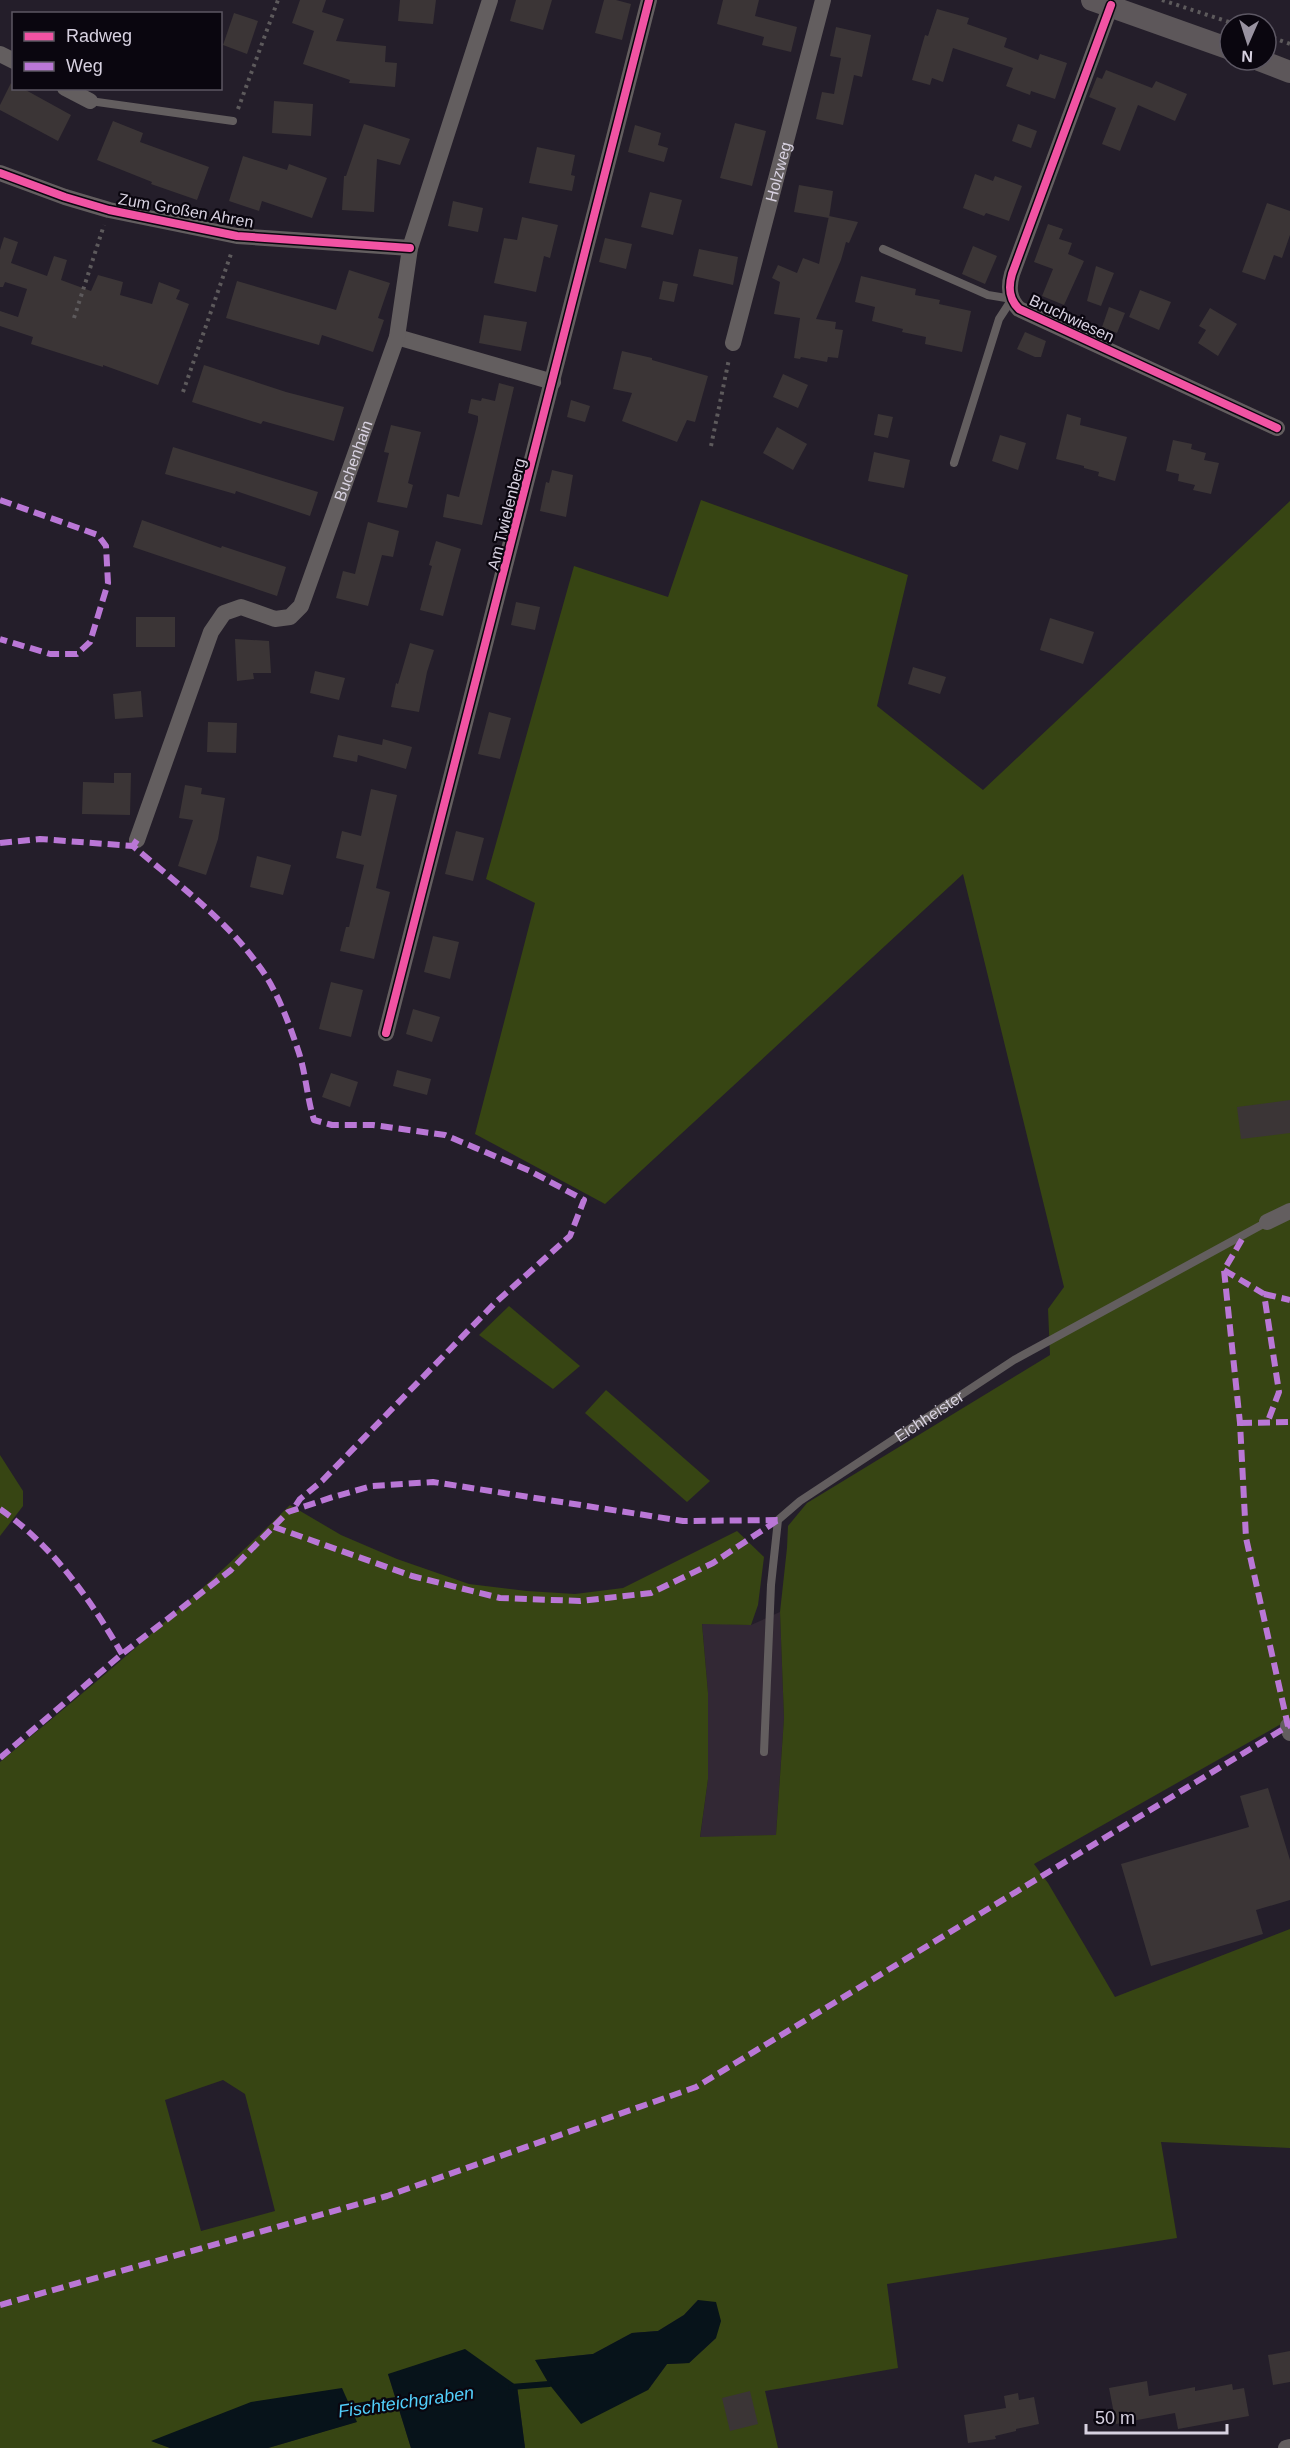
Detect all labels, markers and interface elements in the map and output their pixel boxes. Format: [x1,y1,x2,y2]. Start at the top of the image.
legend [12,12,222,90]
north arrow [1218,12,1278,72]
text: Radweg [66,26,132,46]
text: N [1241,48,1253,65]
text: Weg [66,56,103,76]
street label: Holzweg [762,140,794,204]
street label: Zum Großen Ahren [117,190,255,231]
street label: Bruchwiesen [1027,291,1117,346]
street label: Buchenhain [331,418,376,503]
street label: Am Twielenberg [484,457,529,572]
street label: Eichheister [891,1387,968,1445]
water label: Fischteichgraben [337,2383,475,2421]
scale bar [1086,2397,1227,2435]
text: 50 m [1095,2408,1135,2428]

